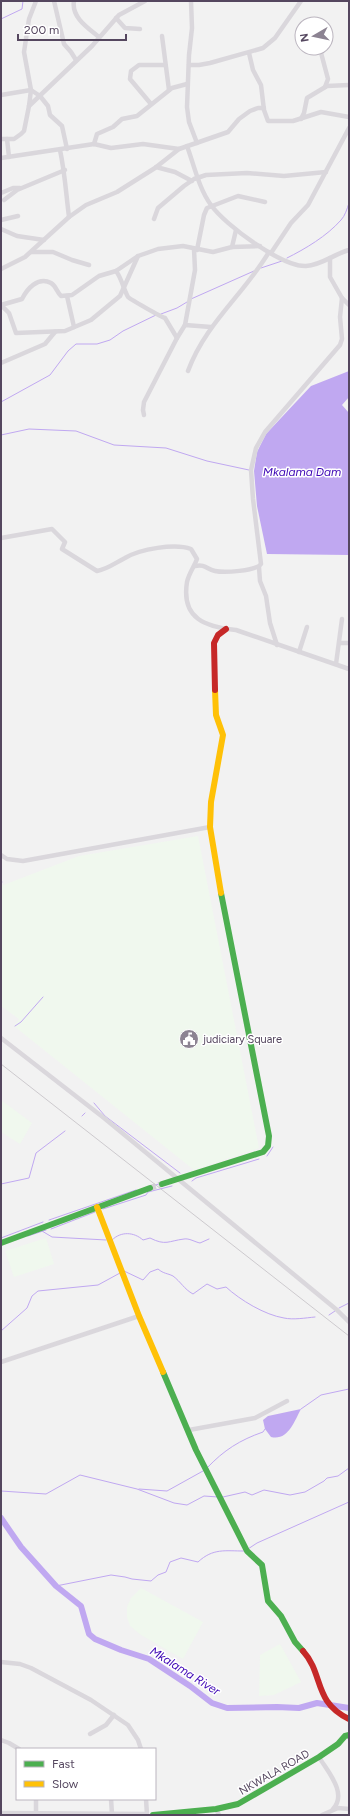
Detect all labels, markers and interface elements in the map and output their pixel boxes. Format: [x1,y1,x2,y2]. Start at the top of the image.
scale bar [18,16,126,42]
north arrow [294,16,334,56]
text: 200 m [24,23,59,37]
text: N [298,32,312,43]
water label: Mkalama Dam [263,465,341,479]
public building icon: judiciary Square [178,1028,200,1050]
place label: judiciary Square [202,1033,282,1046]
water label: Mkalama River [147,1644,223,1699]
street label: NKWALA ROAD [237,1747,312,1798]
legend [16,1748,156,1800]
text: Fast [52,1757,75,1771]
text: Slow [52,1777,79,1791]

